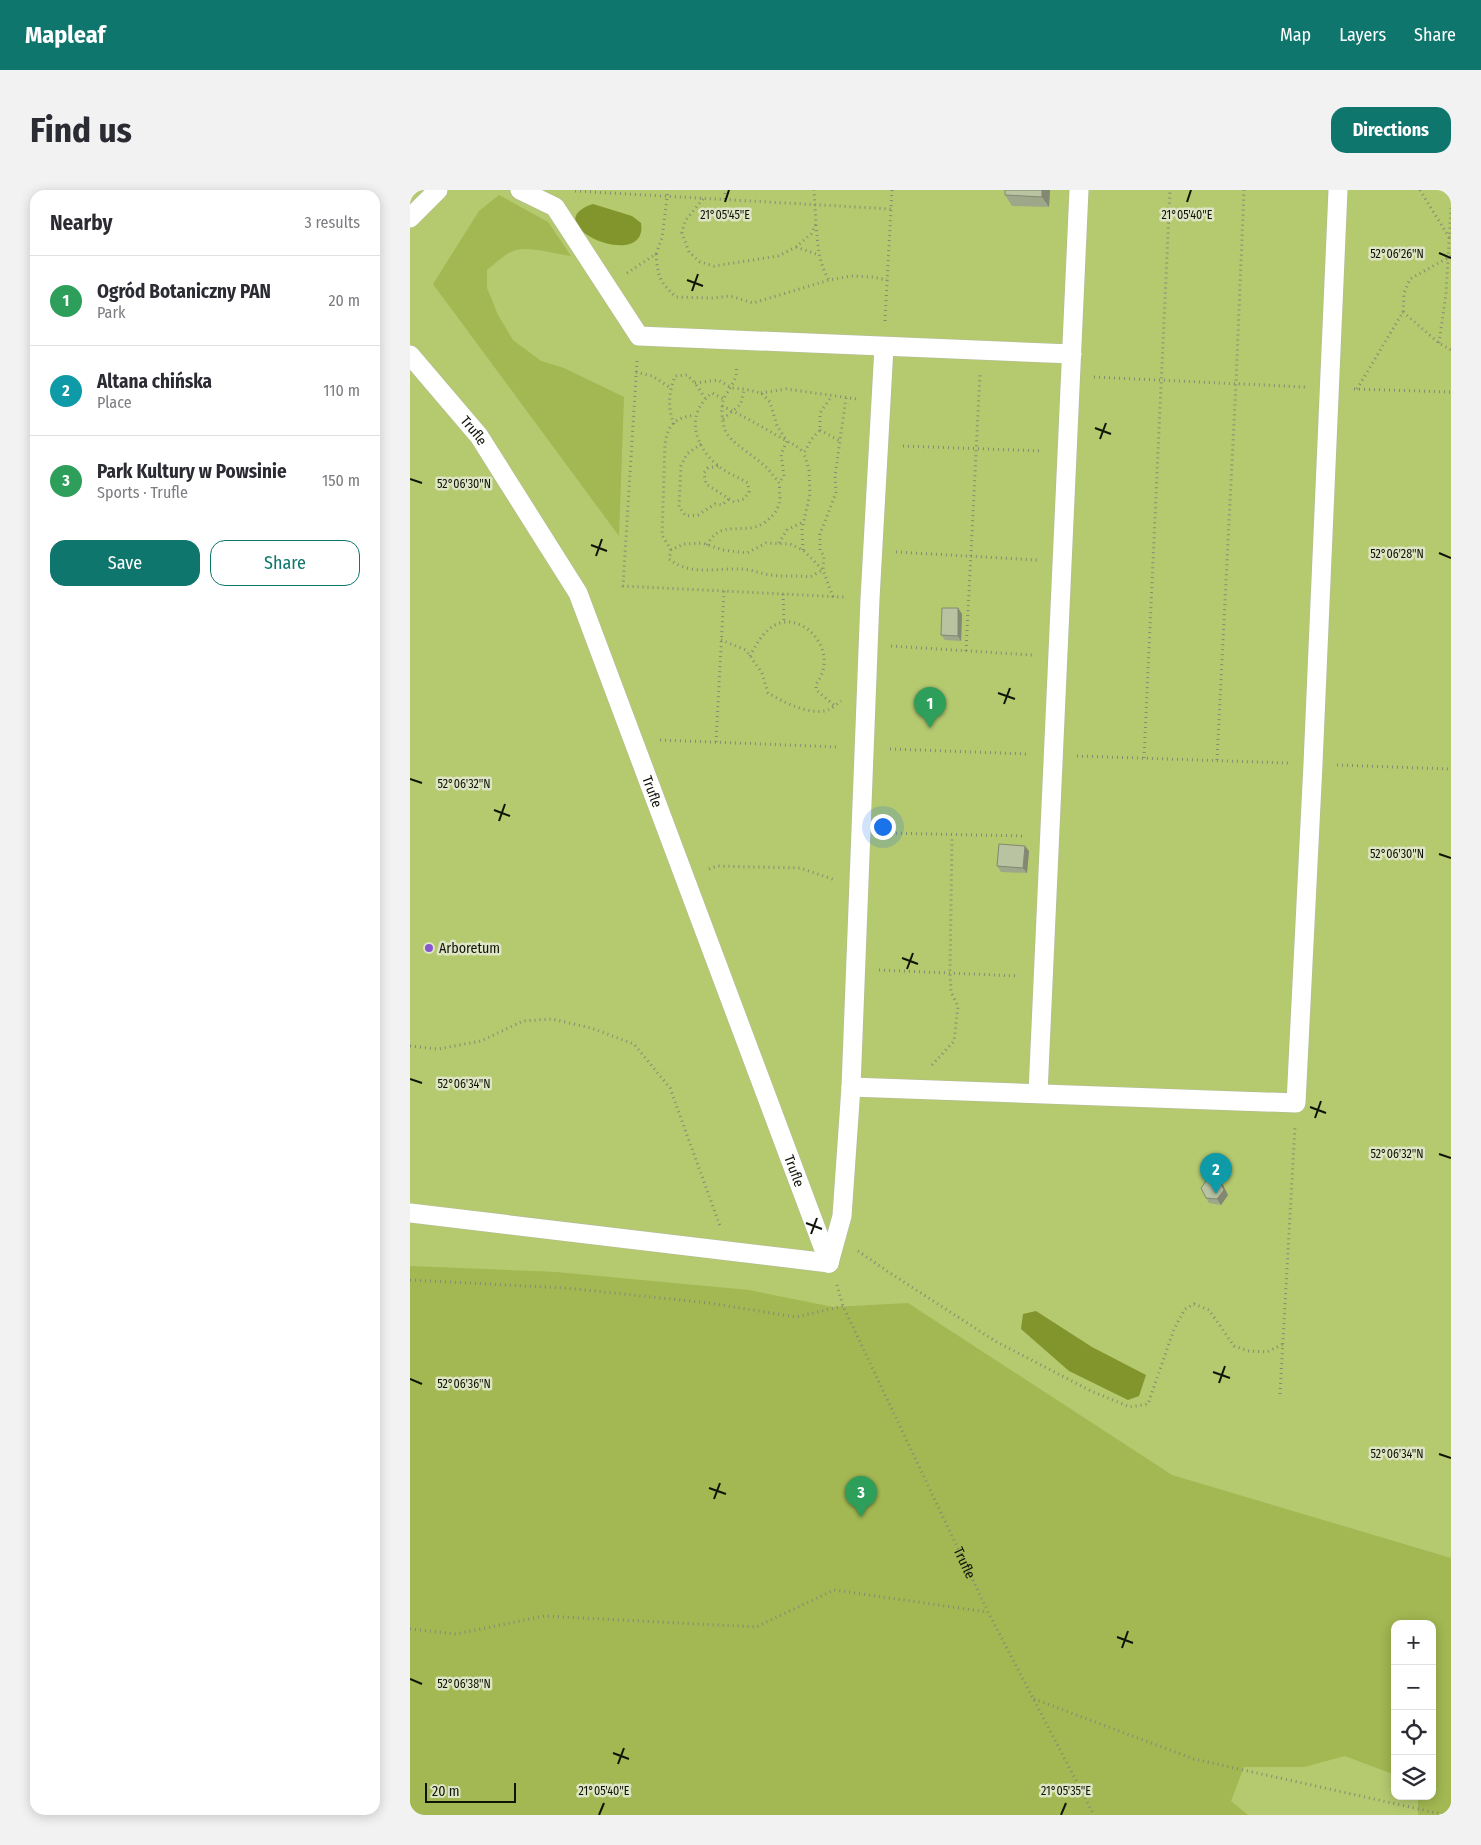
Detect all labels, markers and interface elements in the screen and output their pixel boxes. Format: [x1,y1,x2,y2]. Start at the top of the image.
text: Mapleaf [25,21,105,49]
text: Map [1280,24,1311,46]
text: Layers [1339,24,1386,46]
text: Share [1414,24,1456,46]
button: Directions [1331,107,1451,153]
text: Find us [30,109,132,151]
text: 21°05'45"E [700,208,750,222]
text: 21°05'40"E [1162,208,1213,222]
text: Nearby [50,210,112,236]
text: 3 results [304,213,360,232]
text: 52°06'26"N [1370,247,1424,261]
text: Ogród Botaniczny PAN [97,280,271,303]
text: 1 [63,291,69,310]
text: 20 m [329,291,360,310]
text: Park [97,303,125,322]
text: Altana chińska [97,370,212,393]
text: 2 [62,381,70,400]
text: 110 m [323,381,360,400]
text: Place [97,393,132,412]
street label: Trufle [457,412,491,448]
text: Park Kultury w Powsinie [97,460,287,483]
text: 3 [62,471,70,490]
text: 150 m [322,471,360,490]
text: 52°06'30"N [437,477,491,491]
text: Sports · Trufle [97,483,188,502]
button: Save [50,540,200,586]
button: Share [210,540,360,586]
text: 52°06'28"N [1370,547,1424,561]
pin: 1 [914,687,946,728]
street label: Trufle [639,773,666,810]
text: 52°06'32"N [437,777,491,791]
your location [870,814,896,840]
text: 52°06'30"N [1370,847,1424,861]
place label: Arboretum [439,940,500,957]
marker: Arboretum [423,942,435,954]
text: 52°06'34"N [437,1077,491,1091]
text: 52°06'32"N [1370,1147,1424,1161]
street label: Trufle [781,1152,808,1189]
pin: 2 [1200,1153,1232,1194]
text: 52°06'36"N [437,1377,491,1391]
text: 52°06'34"N [1370,1447,1424,1461]
pin: 3 [845,1476,877,1517]
street label: Trufle [950,1544,979,1581]
map controls [1391,1620,1436,1800]
button: + [1391,1620,1436,1665]
button: − [1391,1665,1436,1710]
text: 52°06'38"N [437,1677,491,1691]
button: locate [1391,1710,1436,1755]
button: layers [1391,1755,1436,1800]
scale bar [425,1780,516,1803]
text: 20 m [432,1783,460,1800]
text: 21°05'40"E [579,1784,630,1798]
text: 21°05'35"E [1041,1784,1091,1798]

